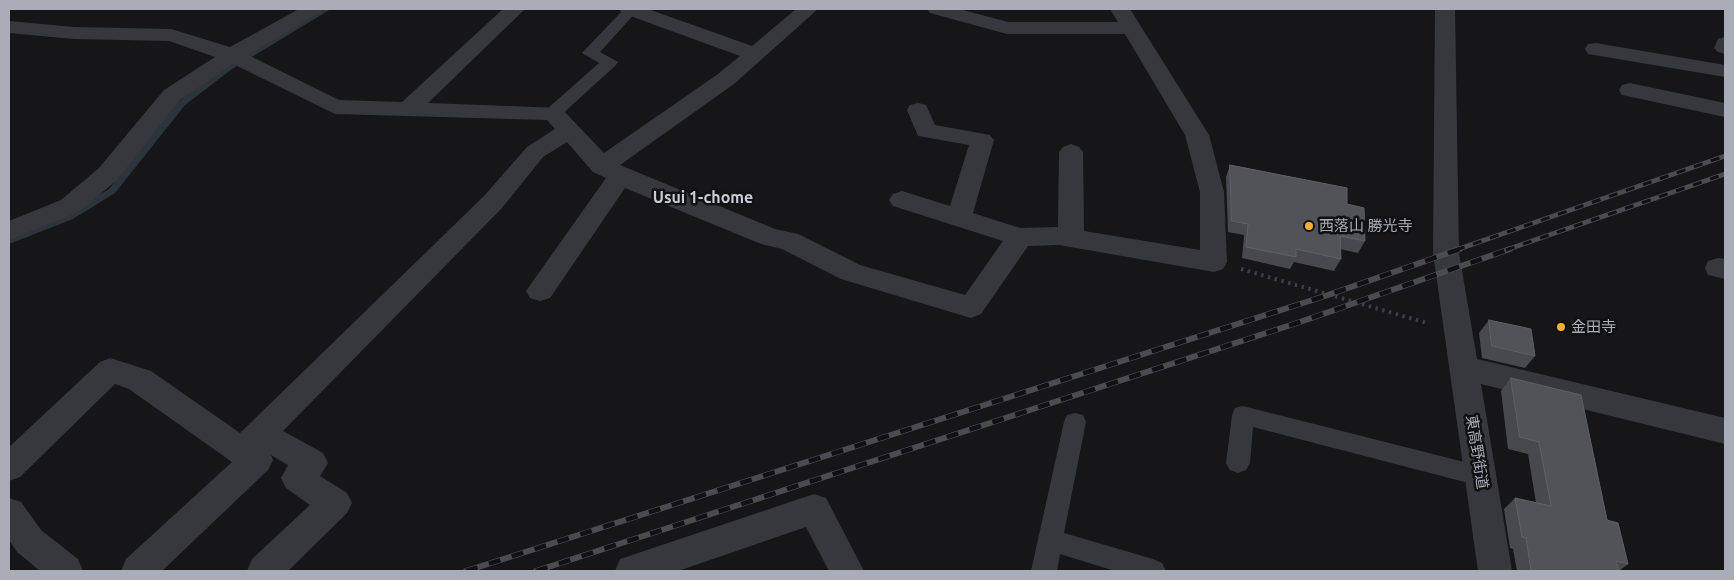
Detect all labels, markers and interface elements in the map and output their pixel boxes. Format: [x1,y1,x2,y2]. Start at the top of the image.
district label: Usui 1-chome [653,188,753,208]
place label: 西落山 勝光寺 [1319,217,1412,235]
marker: 西落山 勝光寺 [1303,220,1315,232]
place label: 金田寺 [1571,318,1616,336]
marker: 金田寺 [1555,321,1567,333]
street label: 東高野街道 [1462,414,1492,490]

